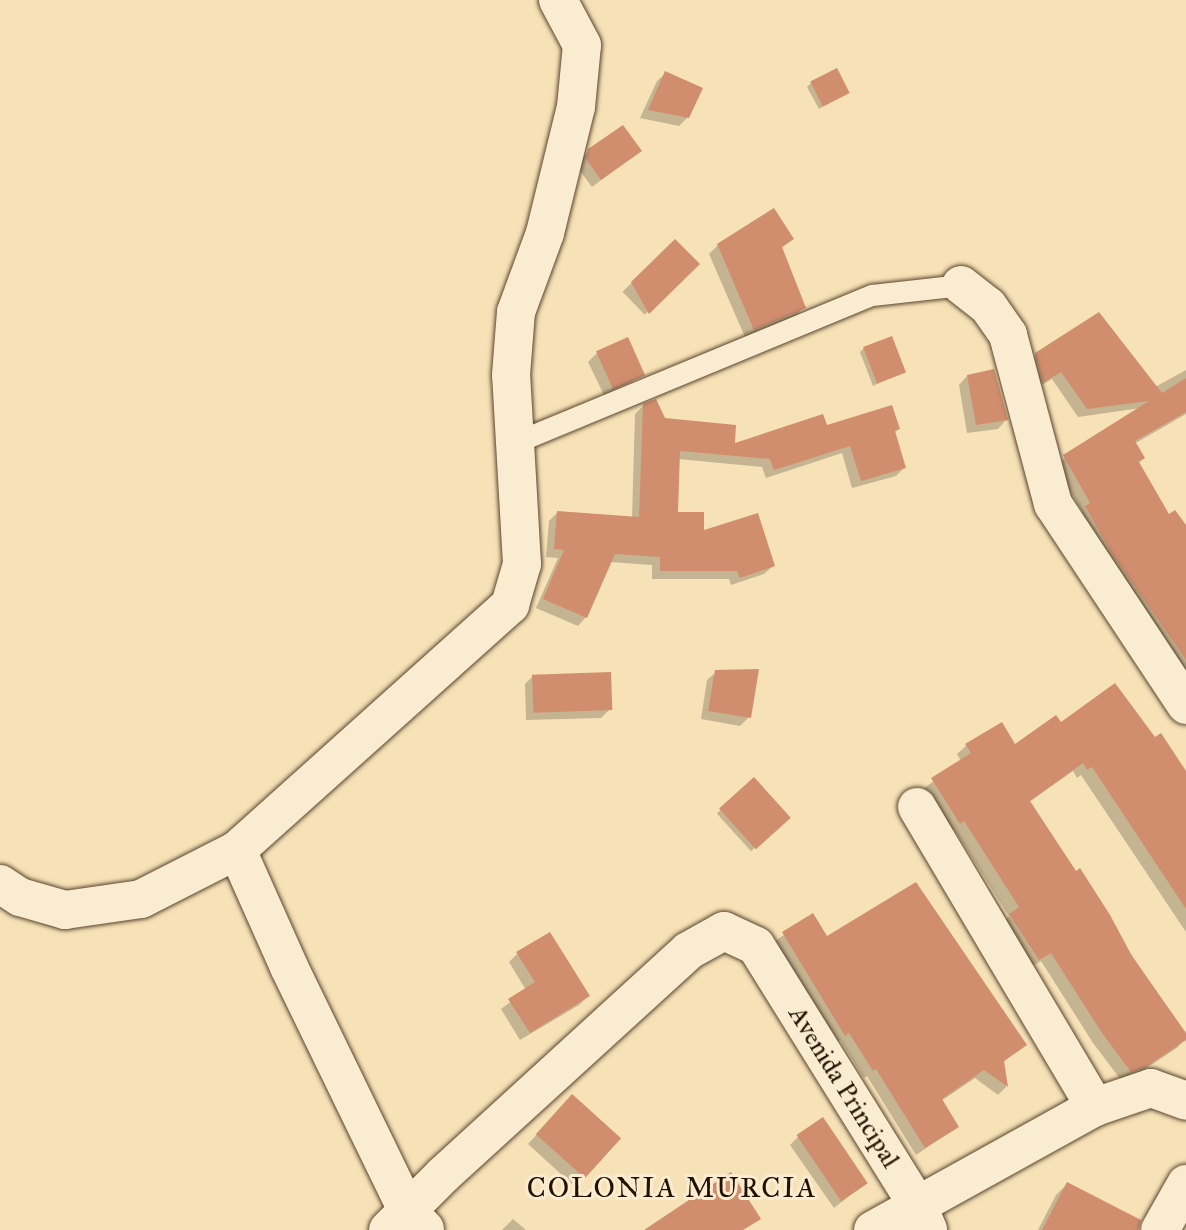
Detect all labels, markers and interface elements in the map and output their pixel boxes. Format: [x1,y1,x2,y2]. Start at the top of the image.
street label: Avenida Principal [782,1000,906,1174]
district label: COLONIA MURCIA [529,1171,815,1205]

